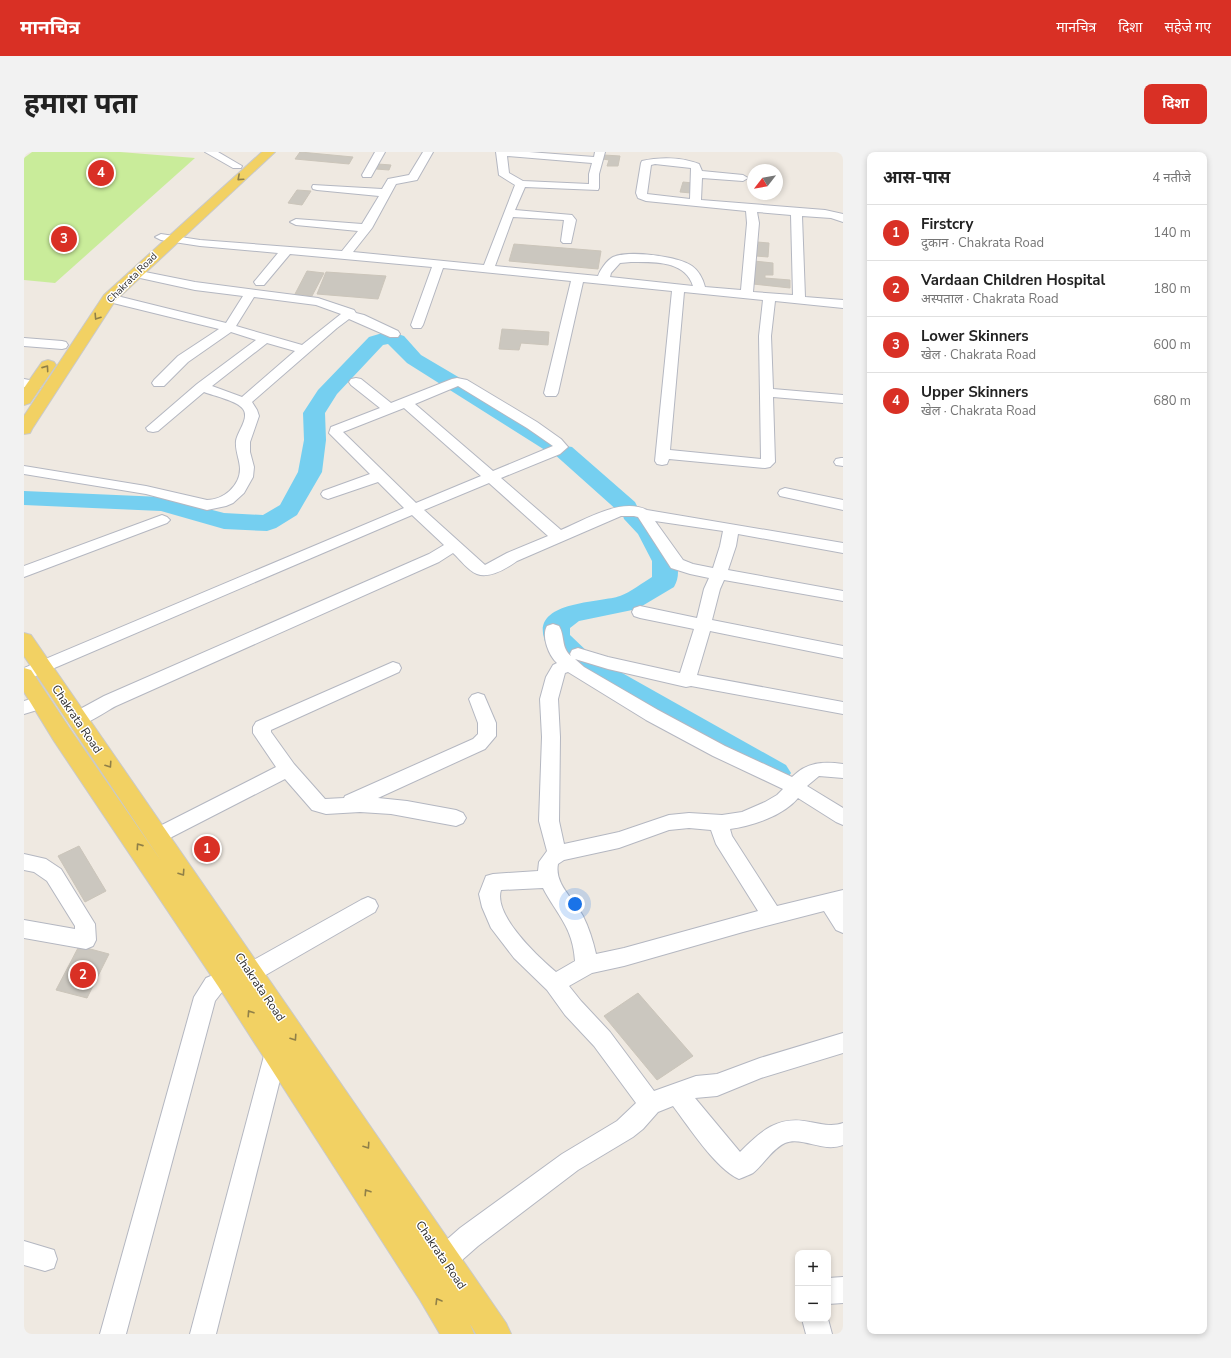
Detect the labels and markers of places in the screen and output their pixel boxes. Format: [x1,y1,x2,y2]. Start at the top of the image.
pin: 4 [88,158,114,188]
pin: 3 [51,224,77,254]
pin: 1 [194,834,220,864]
pin: 2 [70,960,96,990]

